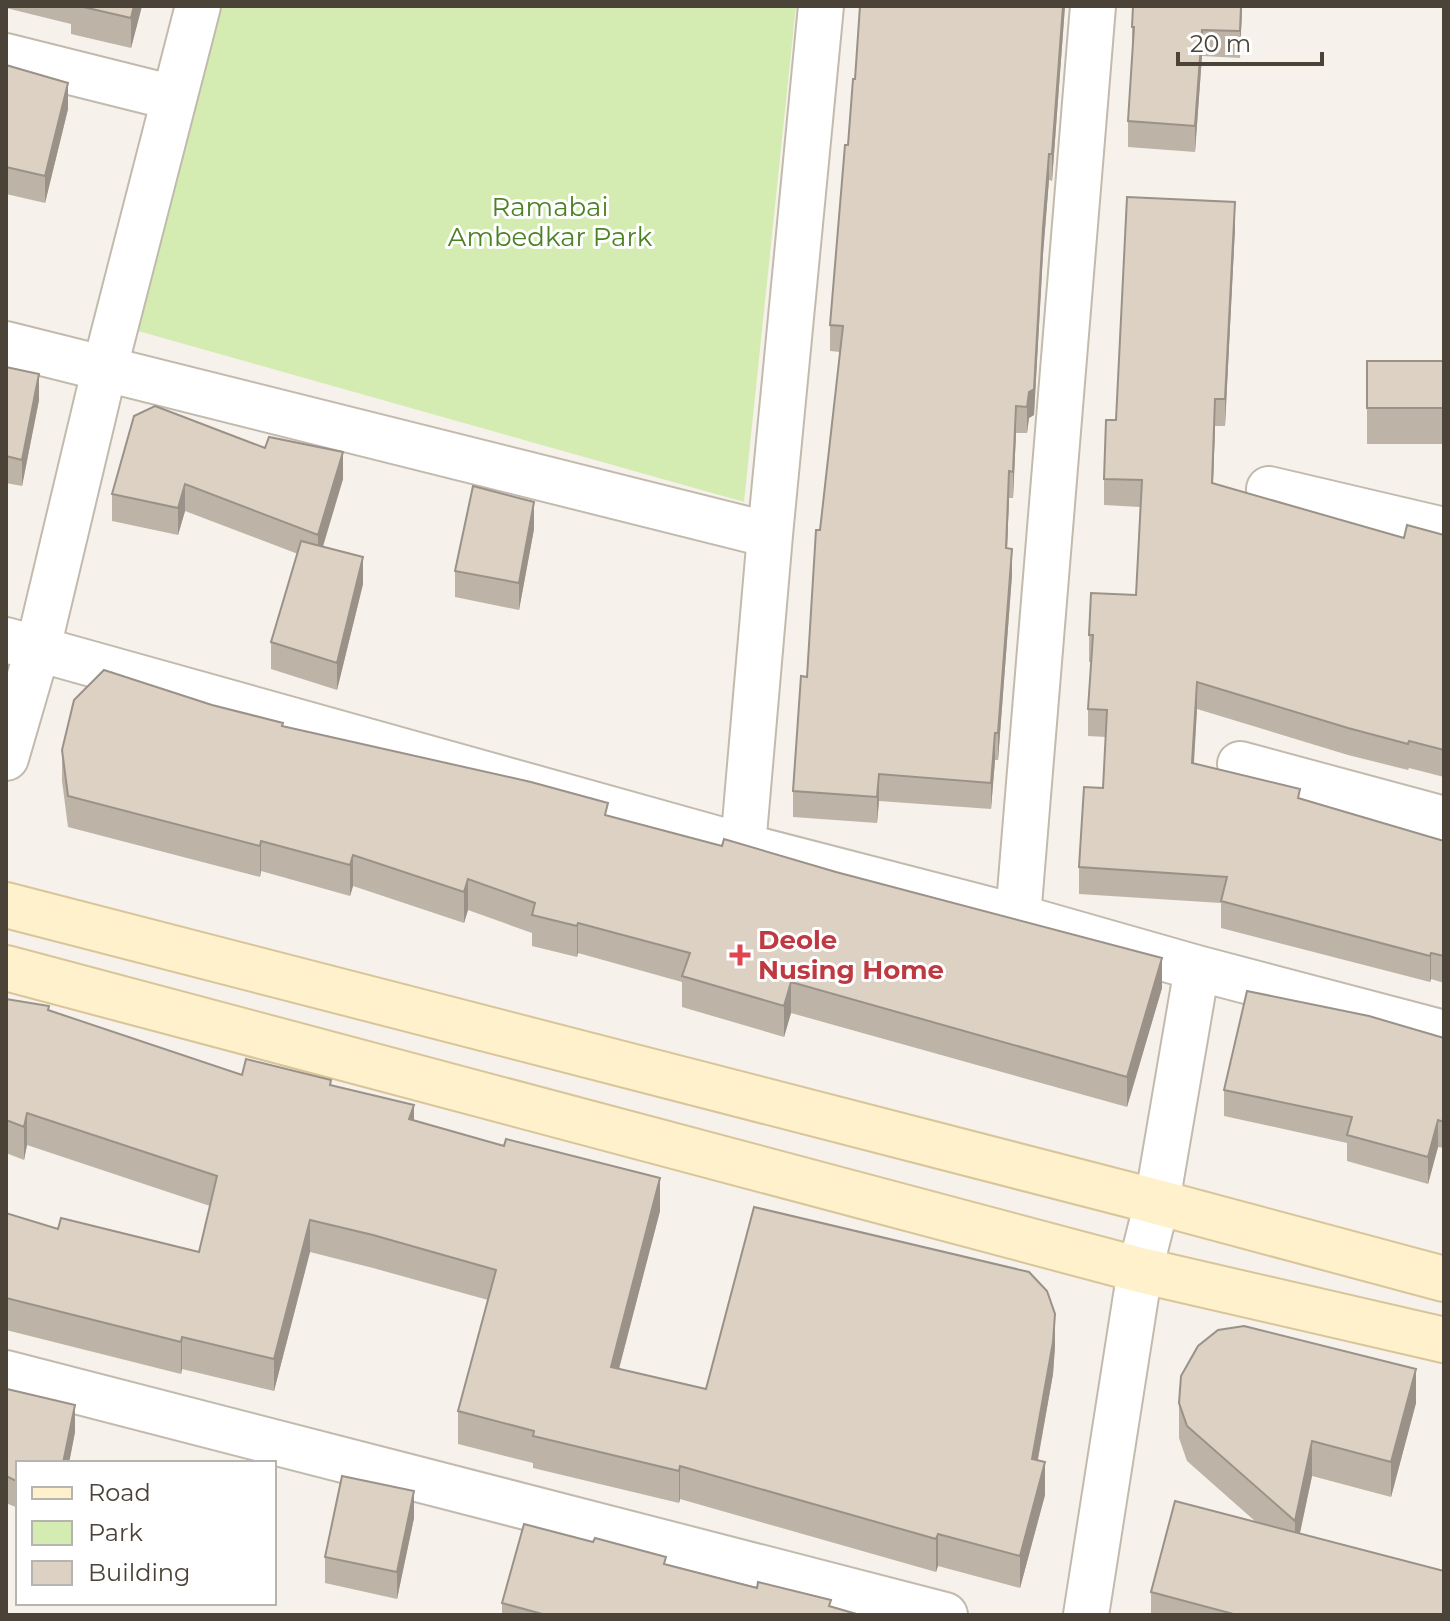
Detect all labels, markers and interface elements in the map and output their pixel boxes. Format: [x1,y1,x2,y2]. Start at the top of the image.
scale bar [1178,16,1322,66]
text: 20 m [1190,29,1251,58]
park label: Ramabai Ambedkar Park [448,191,653,253]
place label: Deole Nusing Home [758,924,944,986]
marker: Deole Nusing Home [729,944,751,966]
legend [16,1461,276,1605]
text: Road [88,1478,151,1507]
text: Park [88,1518,143,1547]
text: Building [88,1558,191,1587]

